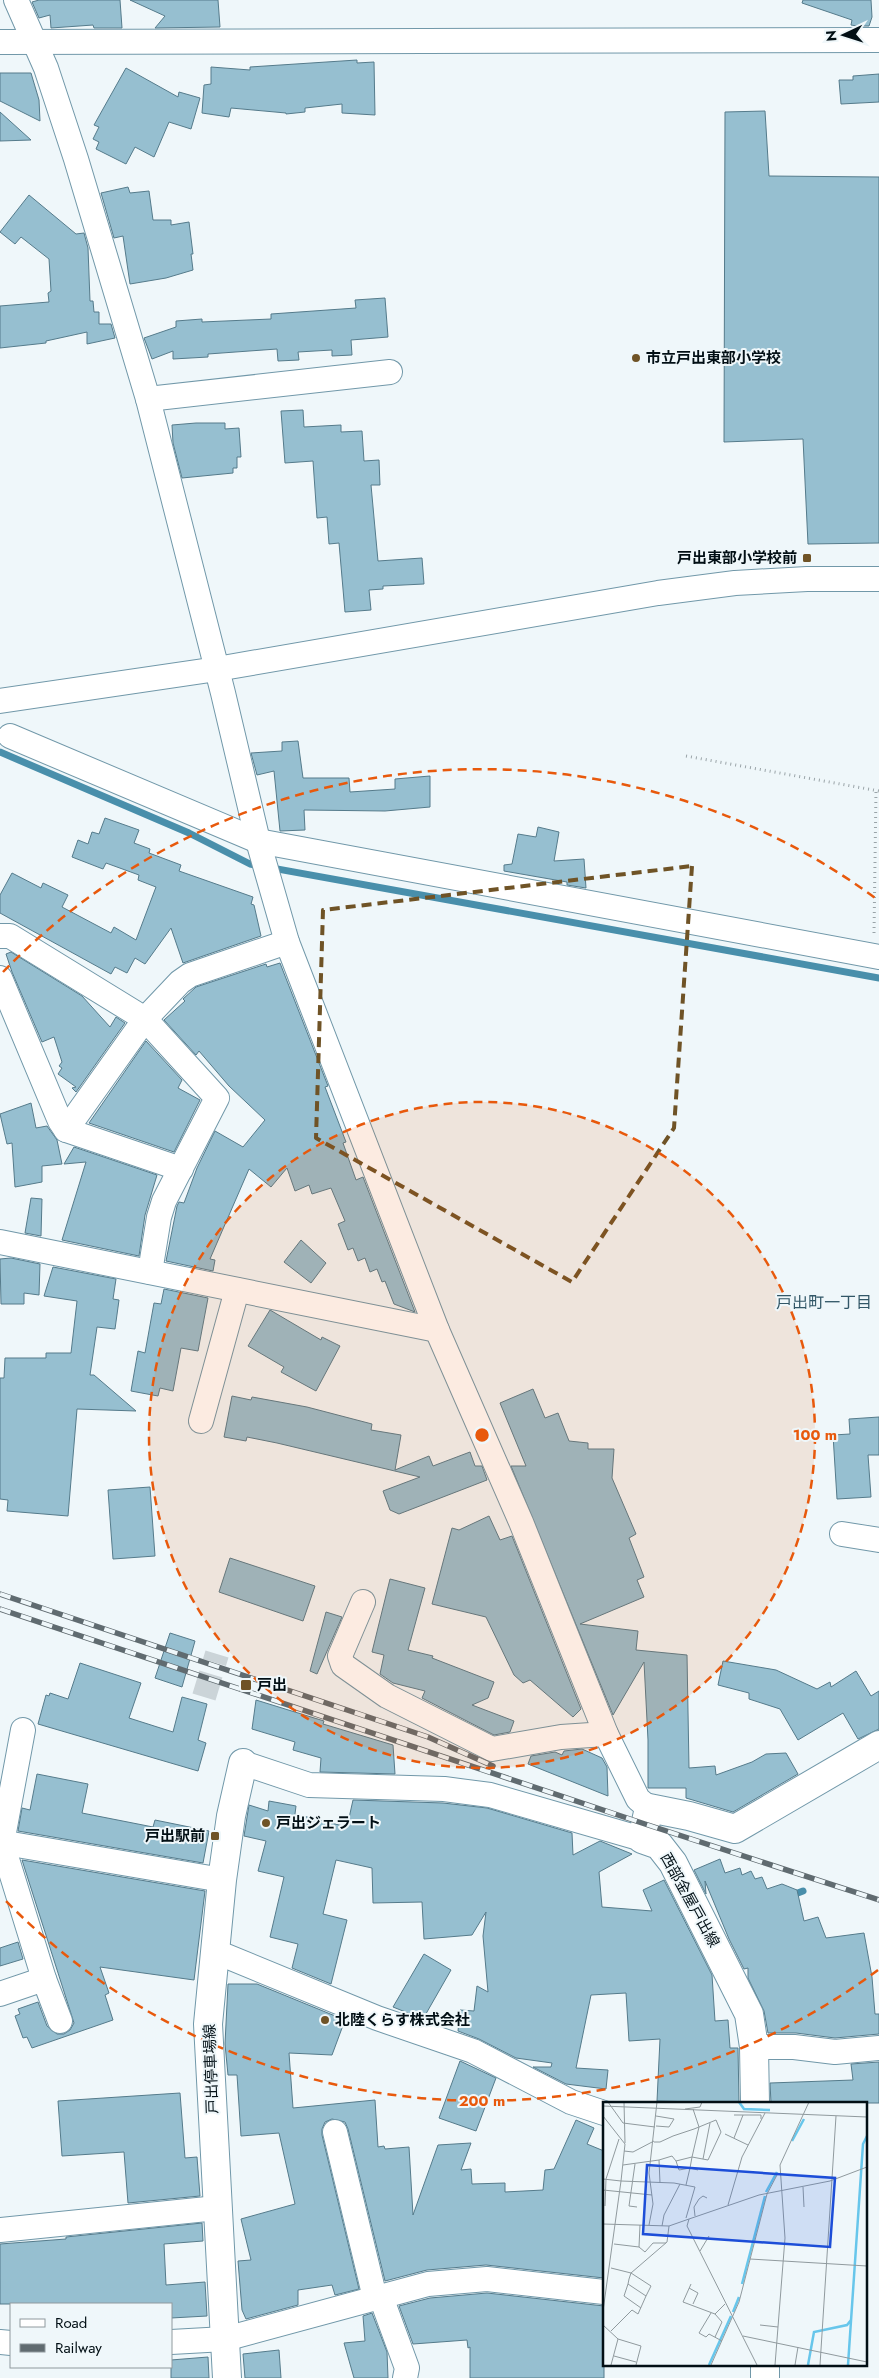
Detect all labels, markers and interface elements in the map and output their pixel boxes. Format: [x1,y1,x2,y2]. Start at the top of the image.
north arrow [819,10,869,60]
text: N [821,30,841,42]
place label: 市立戸出東部小学校 [646,347,781,369]
marker: 市立戸出東部小学校 [630,352,642,364]
place label: 戸出東部小学校前 [677,547,797,569]
marker: 戸出東部小学校前 [801,552,813,564]
district label: 戸出町一丁目 [776,1291,872,1314]
text: 100 m [793,1424,837,1446]
centre of rings [473,1426,491,1444]
place label: 戸出 [257,1674,287,1696]
marker: 戸出 [239,1678,253,1692]
place label: 戸出ジェラート [276,1812,381,1834]
marker: 戸出ジェラート [260,1817,272,1829]
place label: 戸出駅前 [145,1825,205,1847]
marker: 戸出駅前 [209,1830,221,1842]
street label: 西部金屋戸出線 [655,1849,725,1951]
place label: 北陸くらす株式会社 [335,2009,470,2031]
marker: 北陸くらす株式会社 [319,2014,331,2026]
street label: 戸出停車場線 [198,2024,224,2114]
text: 200 m [459,2090,505,2112]
inset map [603,2102,866,2366]
legend [10,2303,172,2368]
text: Road [55,2312,87,2334]
text: Railway [55,2337,102,2359]

